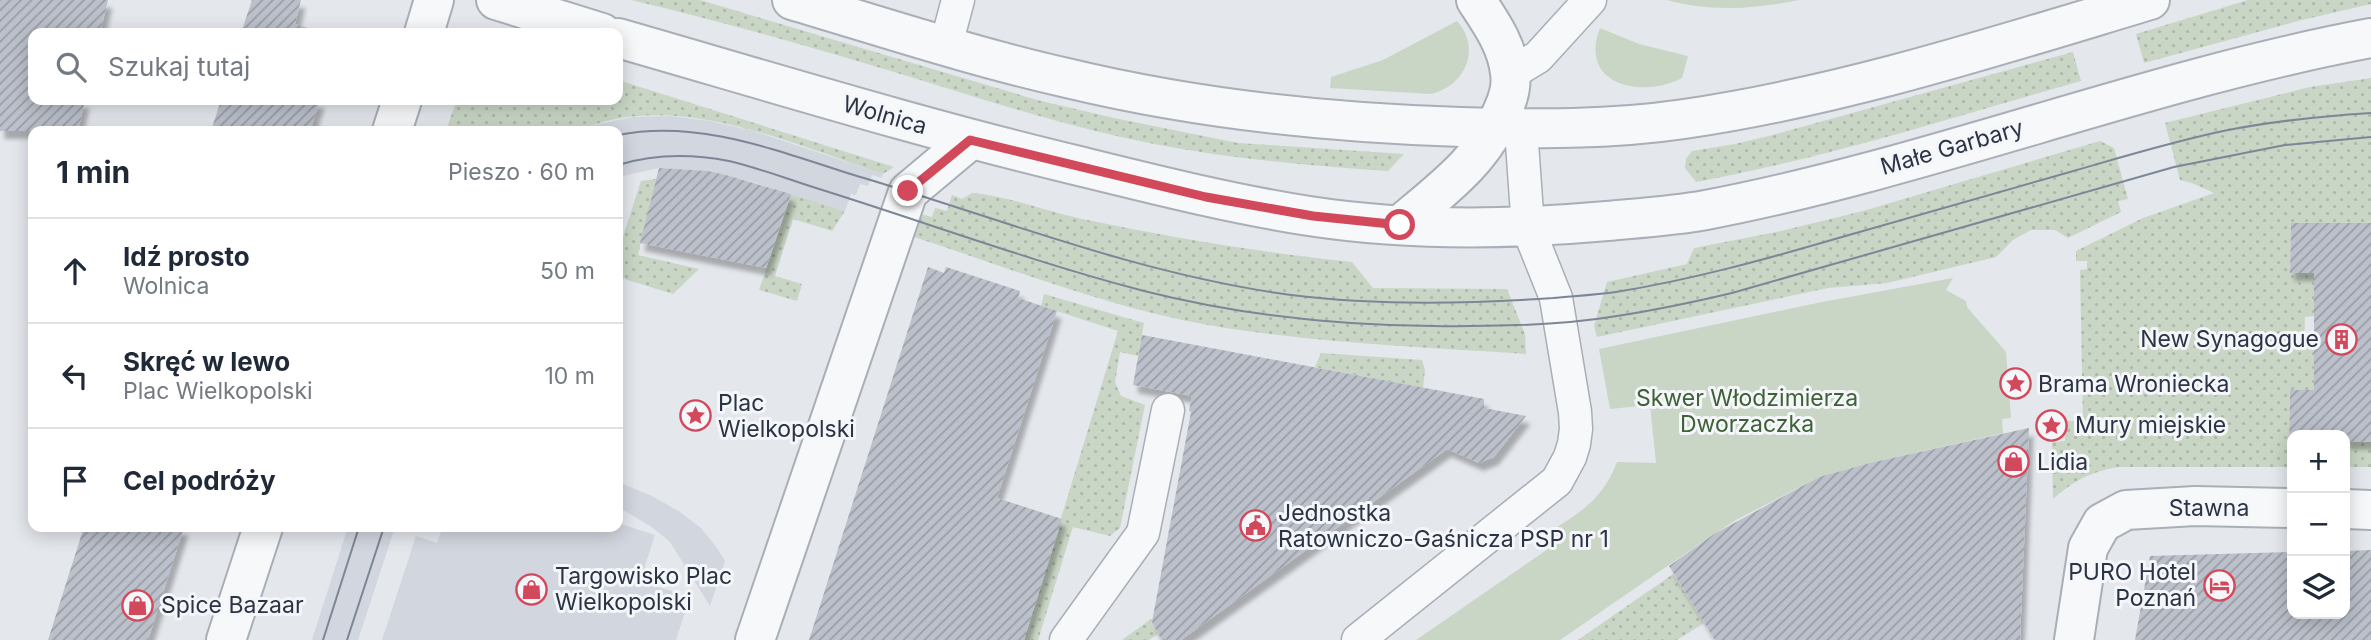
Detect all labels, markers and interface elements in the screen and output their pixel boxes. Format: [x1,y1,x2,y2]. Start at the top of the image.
search box [28,28,623,105]
icon: search [52,48,90,86]
text: Szukaj tutaj [108,51,250,82]
street label: Wolnica [840,90,930,140]
street label: Małe Garbary [1877,113,2027,181]
text: 1 min [56,154,130,190]
text: Pieszo · 60 m [448,158,595,186]
route end [892,175,923,206]
route start [1384,209,1415,240]
text: Idź prosto [123,241,250,272]
icon: ahead [56,252,94,290]
text: 50 m [540,257,595,285]
text: Wolnica [123,272,209,300]
building icon: New Synagogue [2325,322,2359,356]
place label: New Synagogue [2140,325,2319,353]
text: Skręć w lewo [123,346,290,377]
icon: left [56,357,94,395]
text: 10 m [545,362,595,390]
place icon: Brama Wroniecka [1998,367,2032,401]
place label: Brama Wroniecka [2038,370,2229,398]
text: Plac Wielkopolski [123,377,313,405]
park label: Skwer Włodzimierza Dworzaczka [1636,384,1858,438]
place label: Plac Wielkopolski [718,389,855,443]
place icon: Plac Wielkopolski [678,399,712,433]
place icon: Mury miejskie [2035,408,2069,442]
place label: Mury miejskie [2075,411,2226,439]
map controls [2287,430,2350,619]
button: + [2287,430,2350,493]
shop icon: Lidia [1997,445,2031,479]
place label: Lidia [2037,448,2088,476]
icon: arrive [56,462,94,500]
text: Cel podróży [123,465,276,496]
button: − [2287,493,2350,556]
street label: Stawna [2169,494,2249,522]
place label: Jednostka Ratowniczo-Gaśnicza PSP nr 1 [1278,499,1609,553]
public building icon: Jednostka Ratowniczo-Gaśnicza PSP nr 1 [1238,509,1272,543]
button: layers [2287,556,2350,619]
place label: PURO Hotel Poznań [2068,558,2196,612]
place label: Targowisko Plac Wielkopolski [555,562,732,616]
hotel icon: PURO Hotel Poznań [2202,568,2236,602]
shop icon: Targowisko Plac Wielkopolski [515,572,549,606]
shop icon: Spice Bazaar [121,588,155,622]
place label: Spice Bazaar [161,591,304,619]

